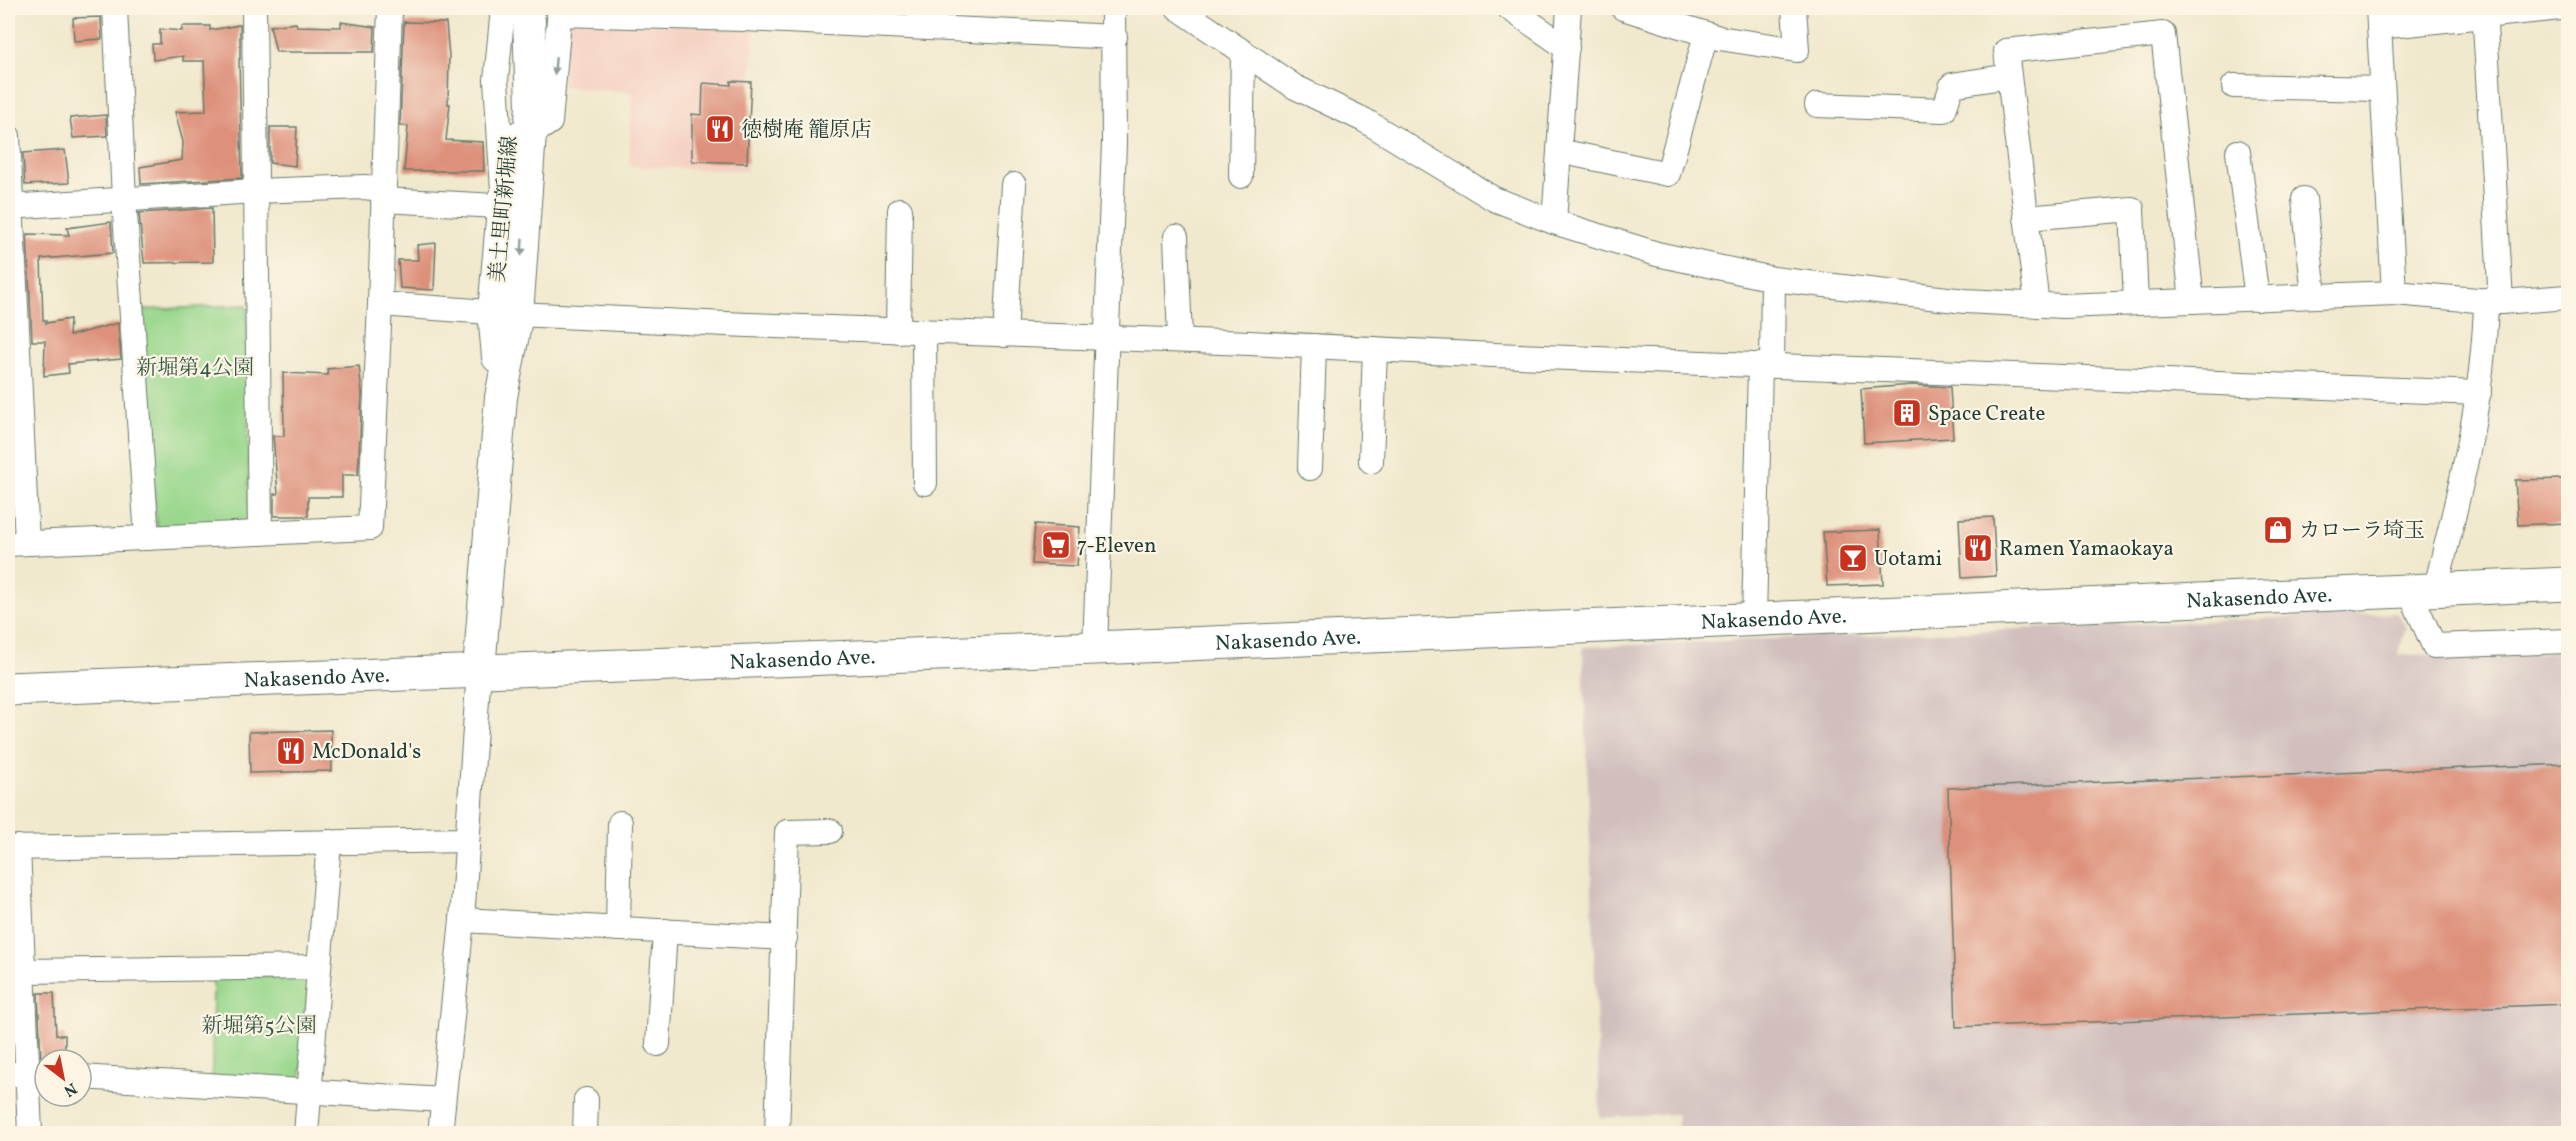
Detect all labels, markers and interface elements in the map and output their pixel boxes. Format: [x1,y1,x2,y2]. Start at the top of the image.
one-way arrow [550,56,559,75]
restaurant icon: 徳樹庵 籠原店 [704,113,736,145]
place label: 徳樹庵 籠原店 [741,116,871,145]
street label: 美土里町新堀線 [484,135,525,284]
one-way arrow [517,238,527,257]
park label: 新堀第4公園 [136,354,254,383]
building icon: Space Create [1891,397,1923,429]
place label: Space Create [1928,400,2045,429]
shop icon: カローラ埼玉 [2262,514,2294,546]
place label: カローラ埼玉 [2299,517,2425,546]
supermarket icon: 7-Eleven [1040,529,1072,561]
place label: 7-Eleven [1077,532,1157,561]
restaurant icon: Ramen Yamaokaya [1962,532,1994,564]
place label: Ramen Yamaokaya [1999,535,2174,564]
bar icon: Uotami [1837,542,1869,574]
place label: Uotami [1874,545,1942,574]
street label: Nakasendo Ave. [2186,581,2333,617]
street label: Nakasendo Ave. [1700,602,1847,638]
street label: Nakasendo Ave. [1214,623,1362,659]
street label: Nakasendo Ave. [729,643,876,678]
street label: Nakasendo Ave. [243,662,390,696]
restaurant icon: McDonald's [275,735,307,767]
place label: McDonald's [312,738,421,767]
park label: 新堀第5公園 [201,1012,317,1041]
north arrow [33,1048,93,1108]
text: N [59,1077,81,1102]

